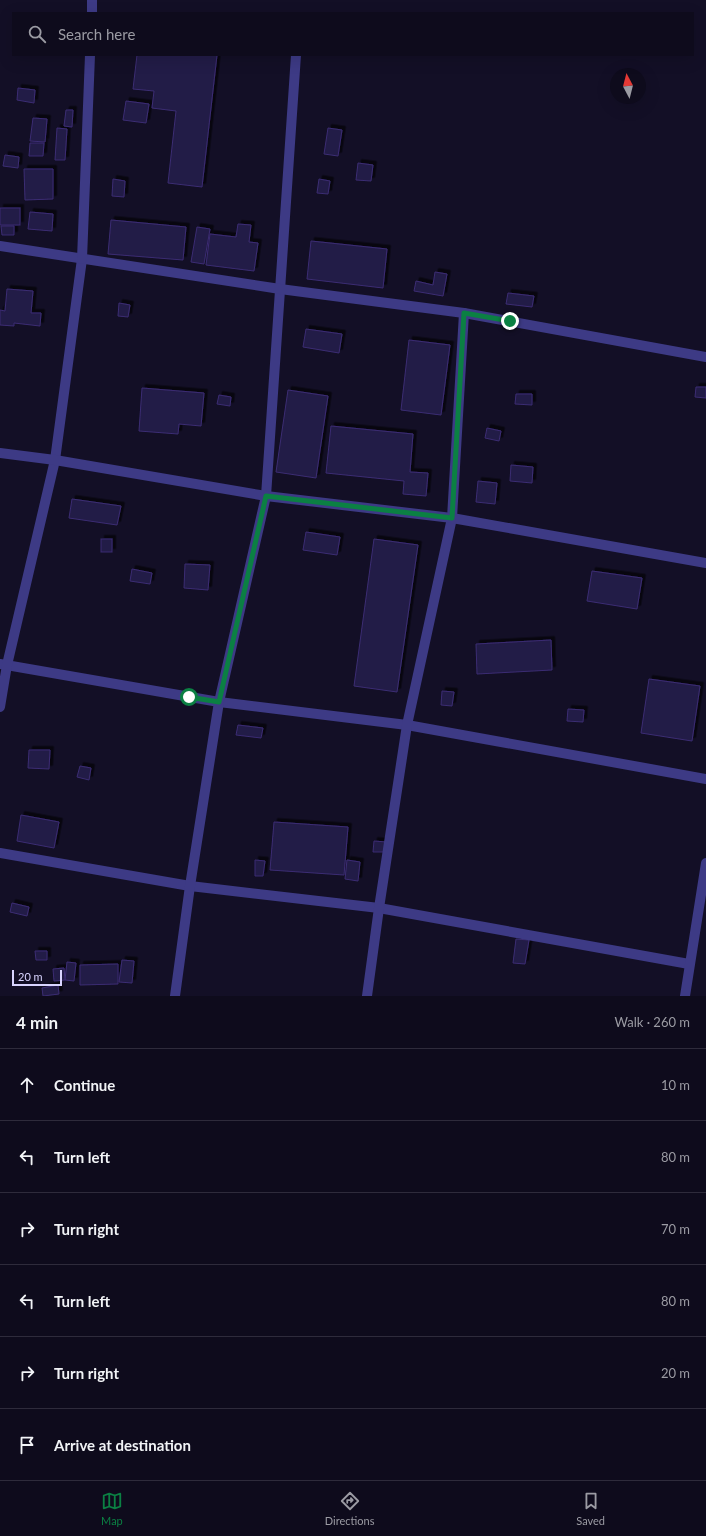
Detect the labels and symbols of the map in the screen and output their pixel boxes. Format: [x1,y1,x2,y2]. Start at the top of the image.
north arrow [610,68,646,104]
route end [501,312,519,330]
route start [180,688,198,706]
scale bar [12,968,62,987]

